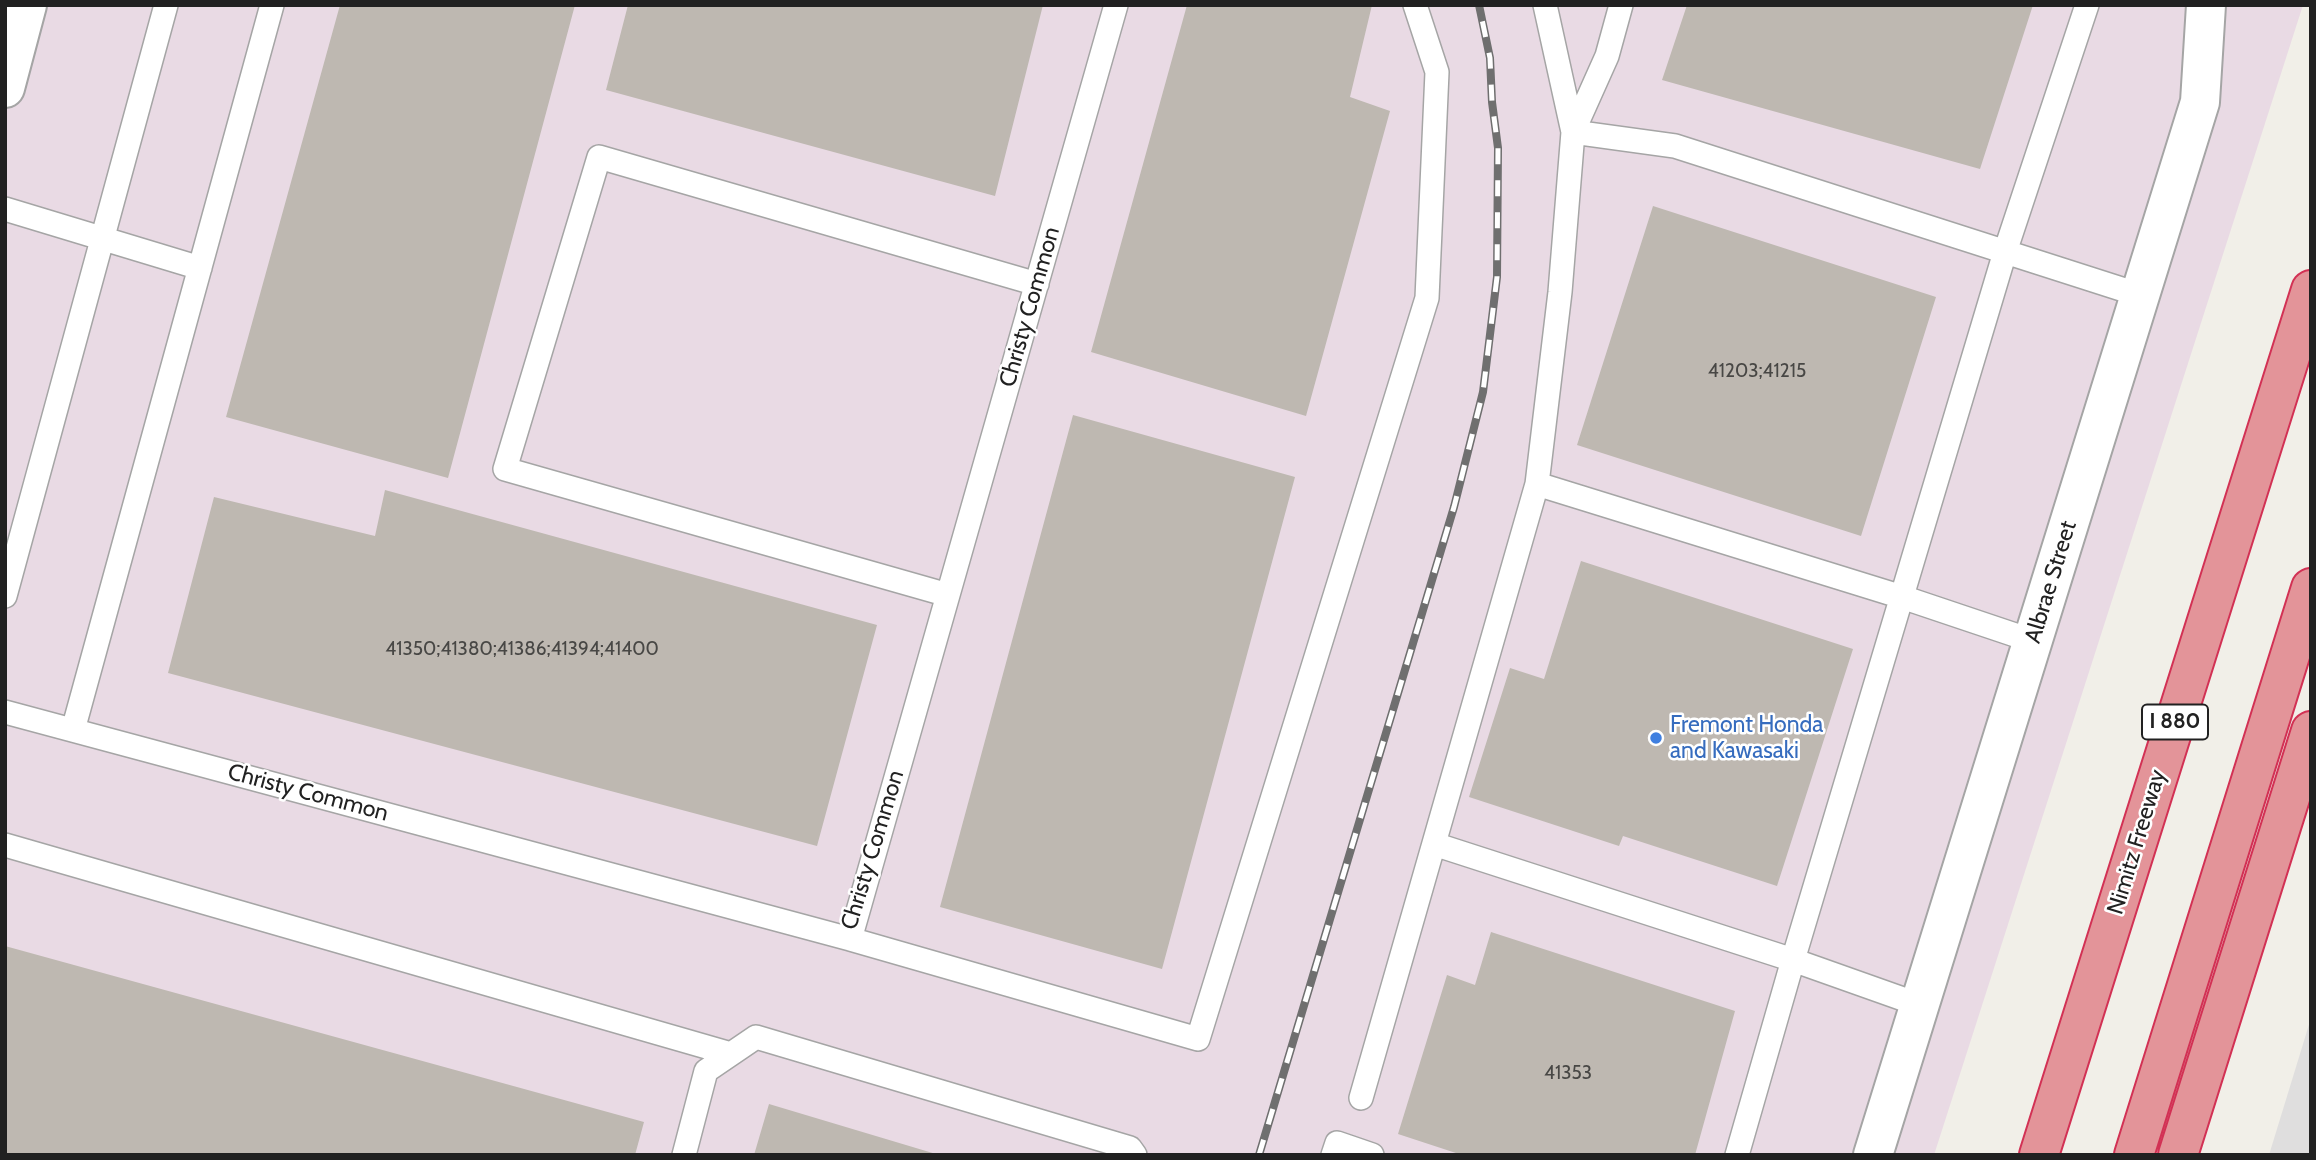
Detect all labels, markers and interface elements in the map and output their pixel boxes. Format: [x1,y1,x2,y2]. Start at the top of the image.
street label: Christy Common [994,224,1066,390]
house number: 41203;41215 [1708,360,1806,382]
street label: Albrae Street [2019,518,2083,646]
house number: 41350;41380;41386;41394;41400 [385,638,659,660]
road number: I 880 [2142,704,2208,740]
place label: Fremont Honda and Kawasaki [1670,711,1823,765]
marker: Fremont Honda and Kawasaki [1648,730,1664,746]
street label: Christy Common [225,758,391,828]
street label: Nimitz Freeway [2102,766,2172,918]
street label: Christy Common [836,767,910,933]
house number: 41353 [1544,1062,1592,1084]

